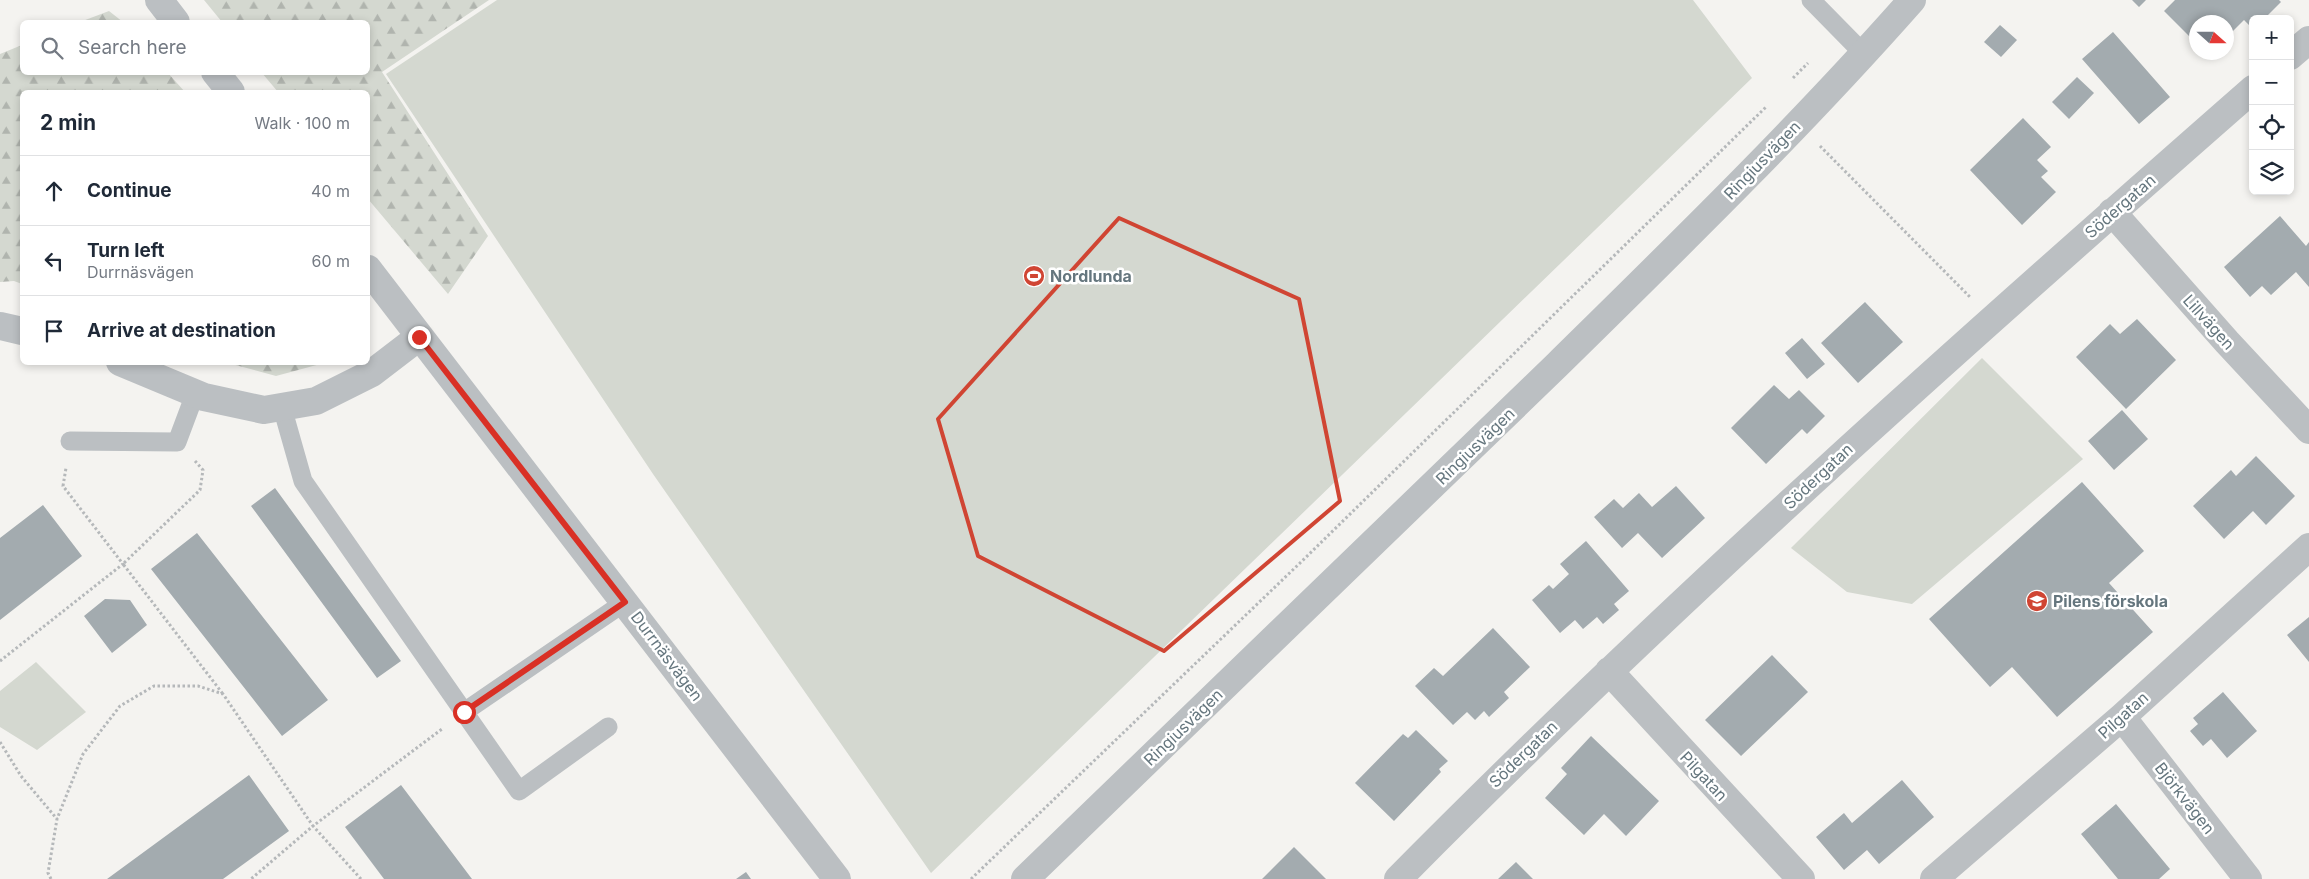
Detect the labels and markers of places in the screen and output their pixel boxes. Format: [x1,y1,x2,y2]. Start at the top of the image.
sports icon: Nordlunda [1022,264,1046,288]
place label: Nordlunda [1050,266,1132,286]
school or university icon: Pilens förskola [2025,589,2049,613]
place label: Pilens förskola [2053,591,2168,611]

